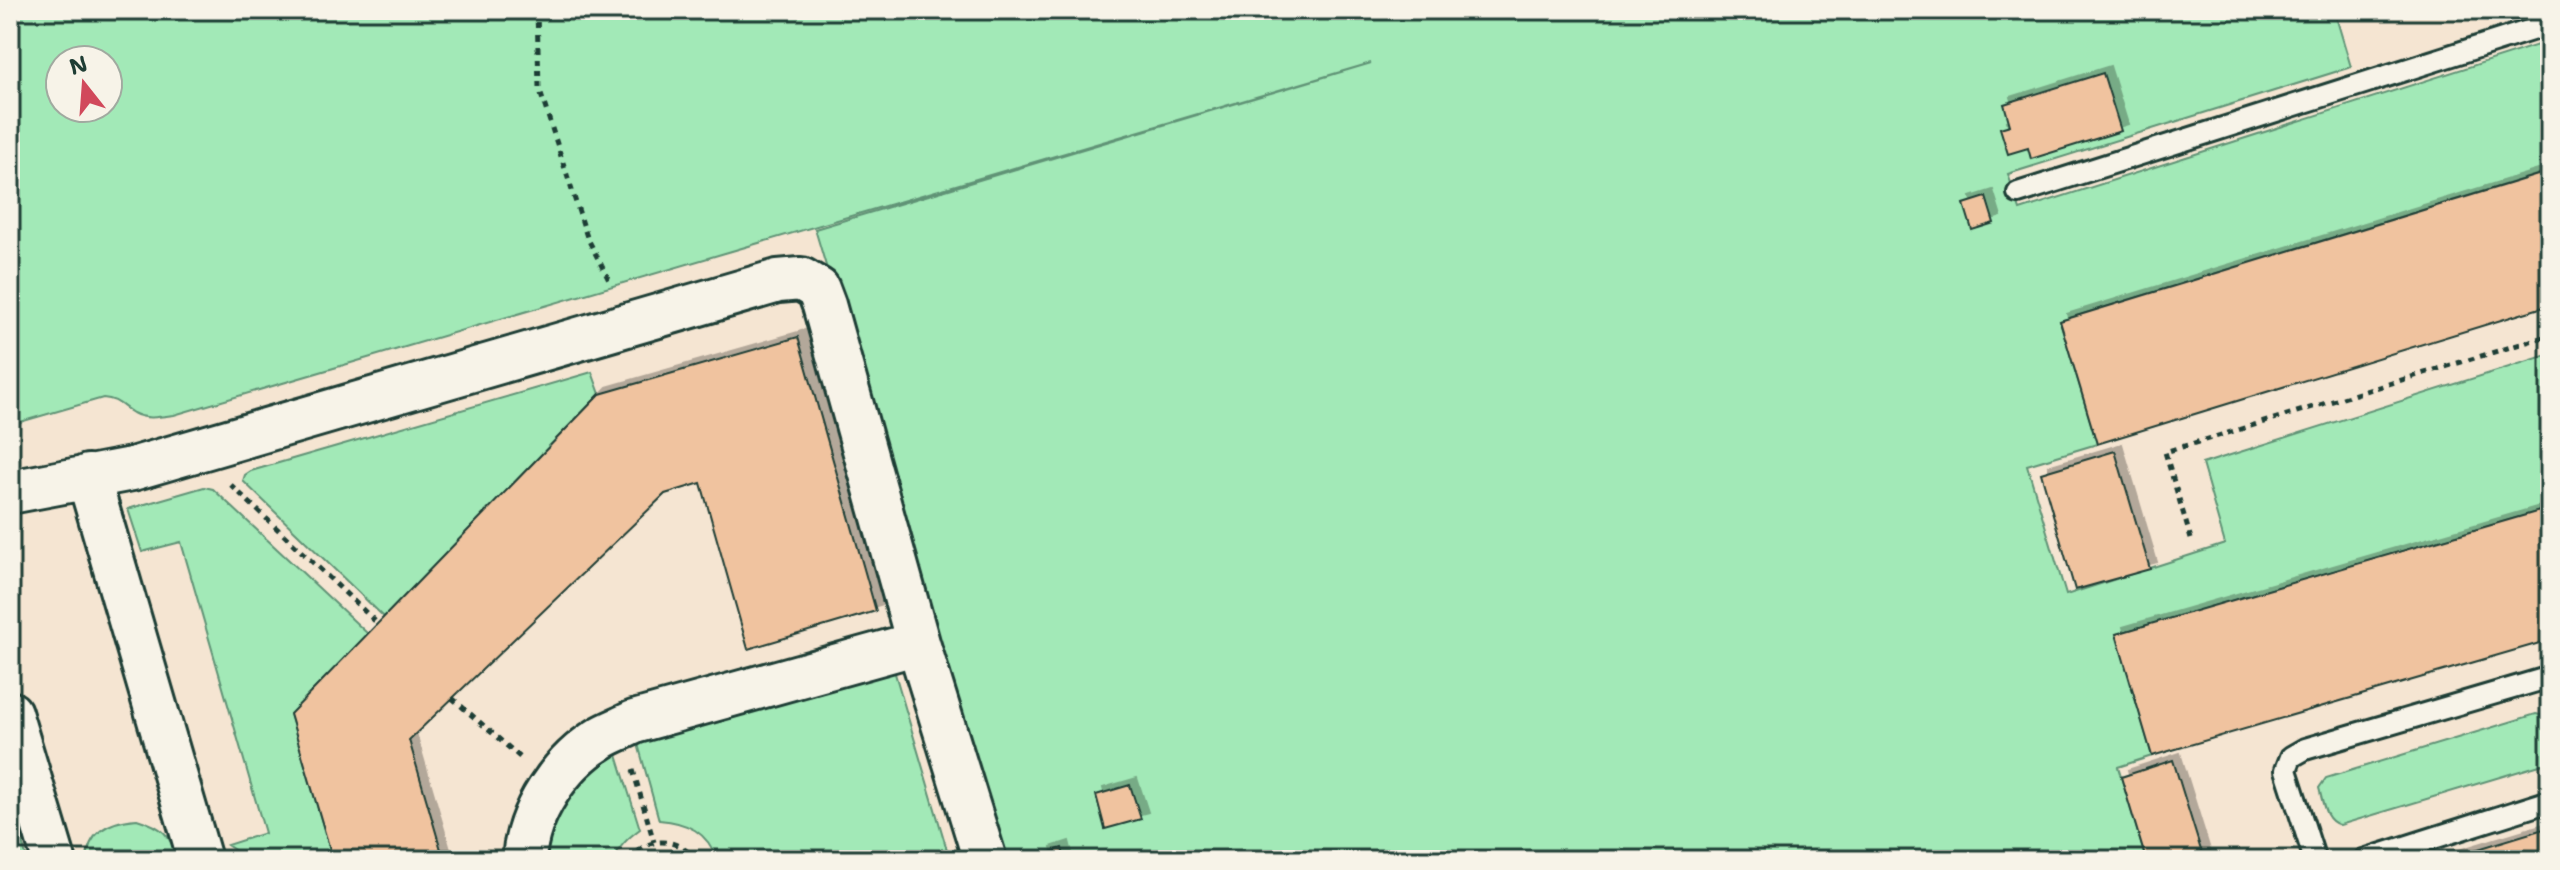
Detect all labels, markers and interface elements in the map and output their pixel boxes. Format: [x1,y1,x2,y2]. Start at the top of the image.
north arrow [44,44,124,124]
text: N [66,49,91,82]

